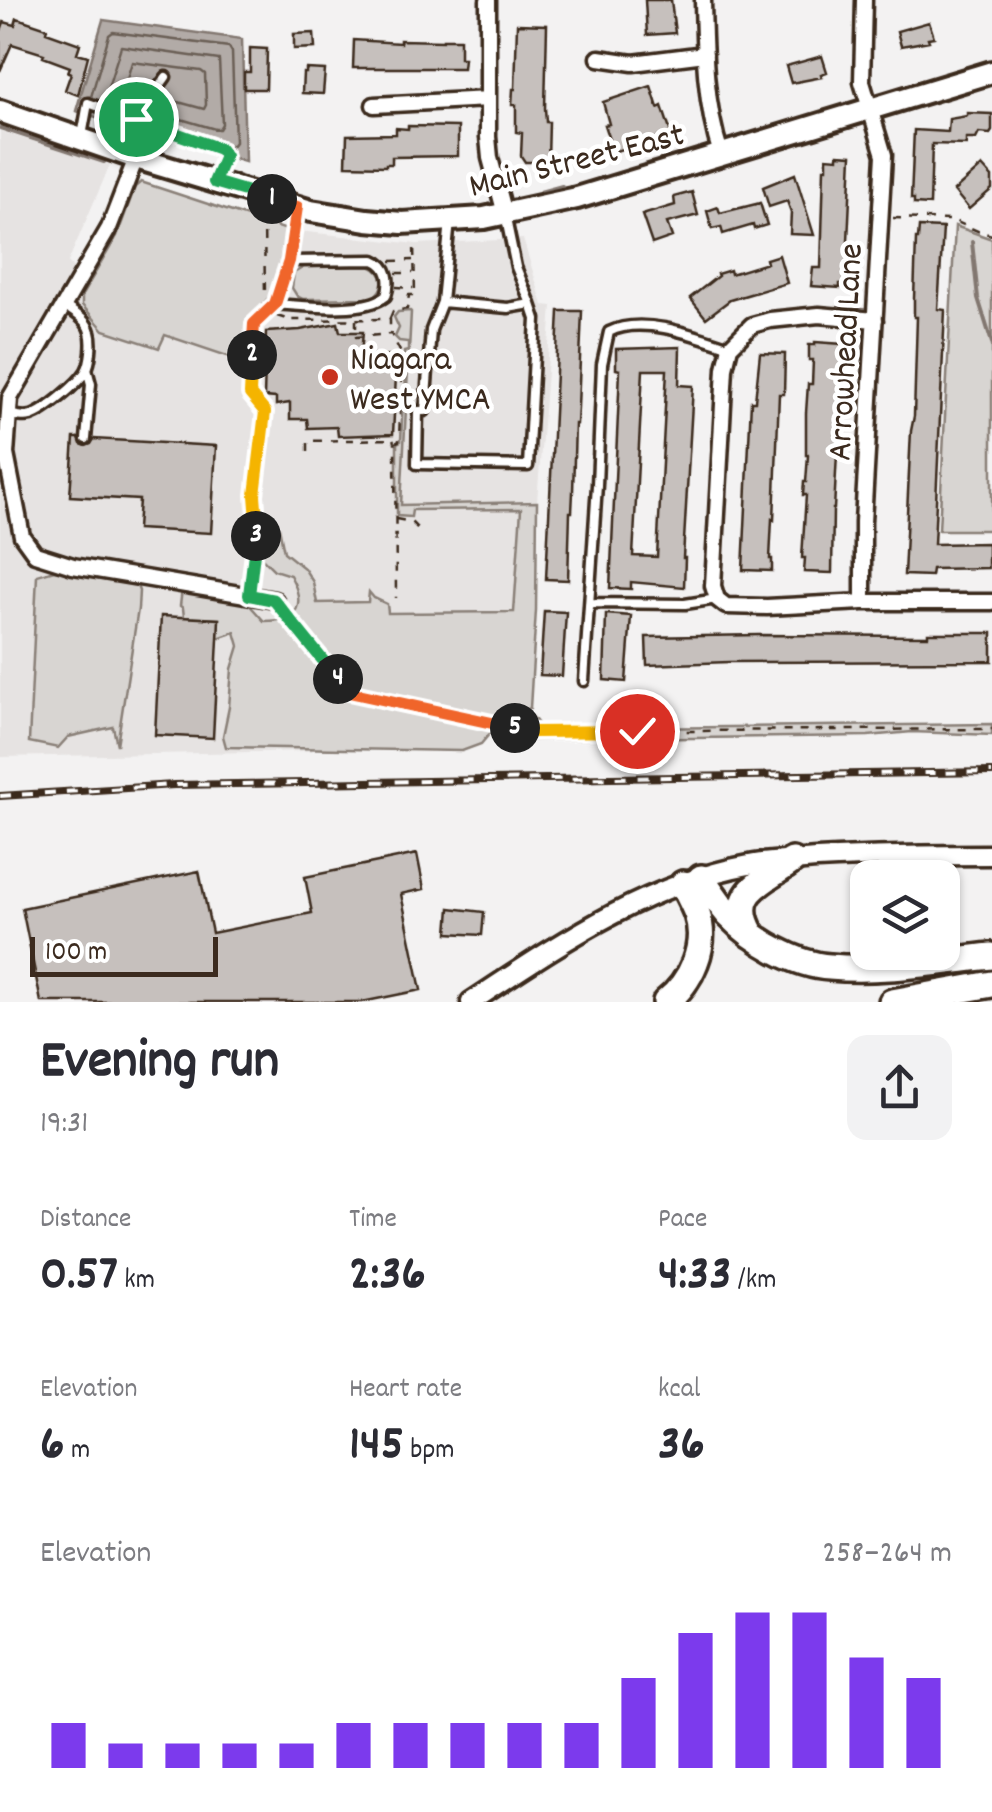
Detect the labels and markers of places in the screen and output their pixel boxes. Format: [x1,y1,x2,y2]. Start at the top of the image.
pin [94,77,179,162]
pin: 1 [247,174,297,224]
pin: 2 [227,330,277,380]
place label: Niagara West YMCA [350,337,491,427]
marker: Niagara West YMCA [319,366,341,388]
pin: 3 [231,511,281,561]
pin: 4 [313,654,363,704]
pin [595,689,680,774]
pin: 5 [490,703,540,753]

